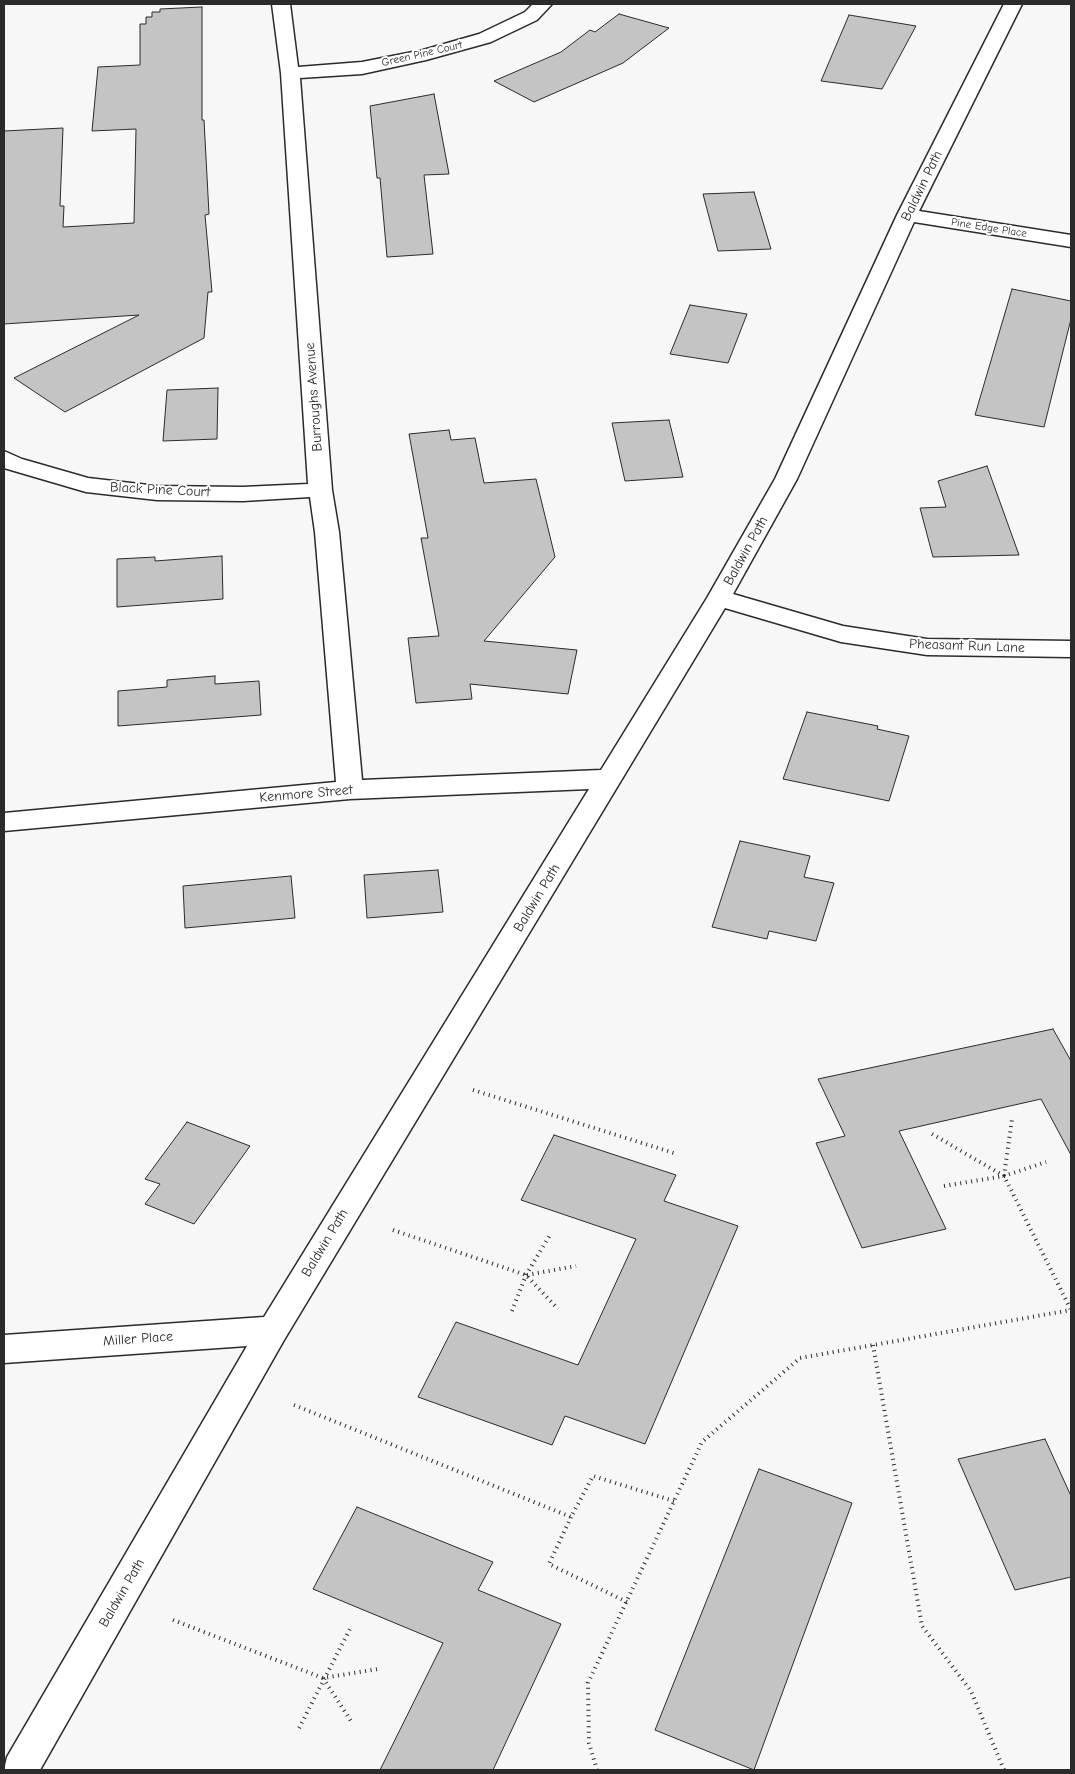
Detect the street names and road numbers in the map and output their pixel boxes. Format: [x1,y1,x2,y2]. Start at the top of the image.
street label: Green Pine Court [380,38,464,70]
street label: Baldwin Path [898,148,946,224]
street label: Pine Edge Place [950,216,1028,240]
street label: Burroughs Avenue [302,342,326,452]
street label: Black Pine Court [109,479,211,501]
street label: Baldwin Path [720,514,772,588]
street label: Pheasant Run Lane [909,636,1025,656]
street label: Kenmore Street [259,782,353,806]
street label: Baldwin Path [510,861,564,935]
street label: Baldwin Path [298,1206,352,1280]
street label: Miller Place [102,1328,174,1350]
street label: Baldwin Path [96,1556,148,1630]

